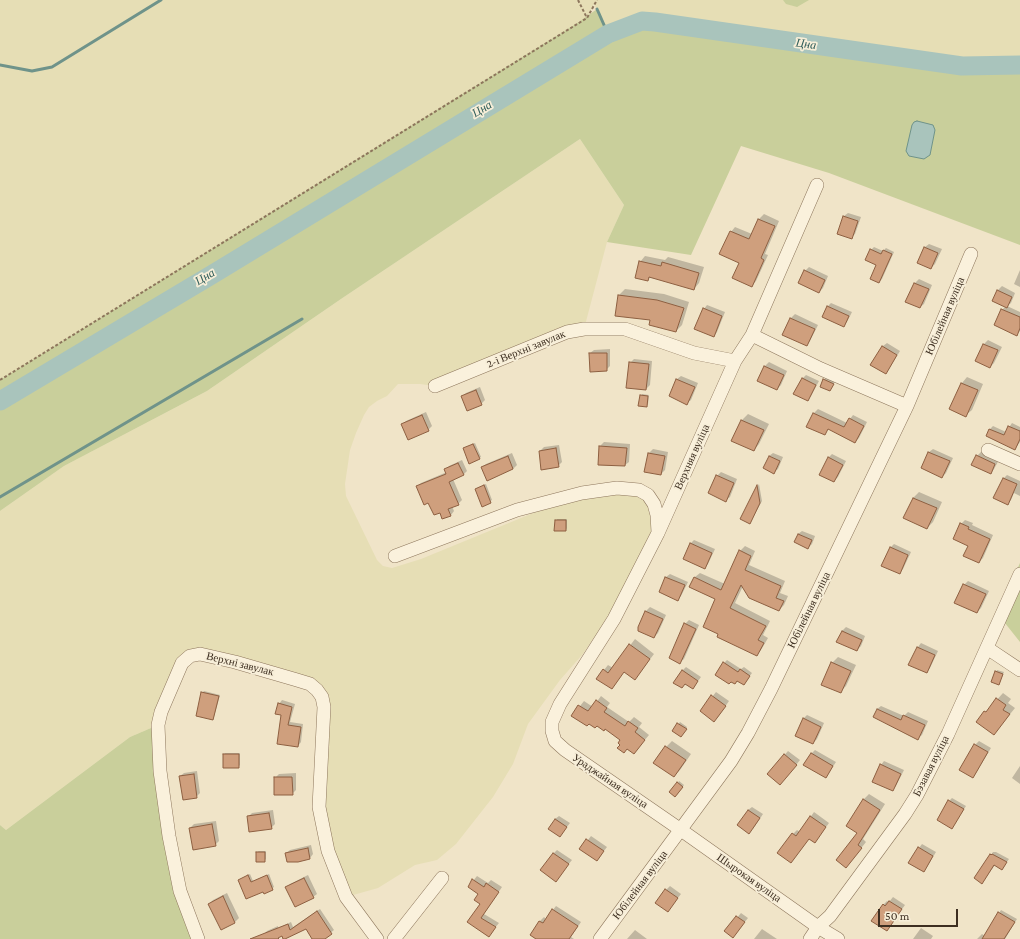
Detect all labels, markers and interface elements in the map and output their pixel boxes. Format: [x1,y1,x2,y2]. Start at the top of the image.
water label: Цна [795,35,817,53]
water label: Цна [469,98,495,120]
water label: Цна [192,266,218,288]
street label: Юбілейная вуліца [923,275,967,357]
street label: 2-і Верхні завулак [485,327,567,371]
street label: Верхняя вуліца [672,422,712,492]
street label: Юбілейная вуліца [785,570,833,650]
street label: Верхні завулак [205,649,275,679]
street label: Бэзавая вуліца [910,733,952,799]
street label: Ураджайная вуліца [570,751,650,811]
street label: Юбілейная вуліца [610,848,670,922]
street label: Шырокая вуліца [714,851,784,905]
scale bar [880,901,960,927]
text: 50 m [885,909,909,923]

